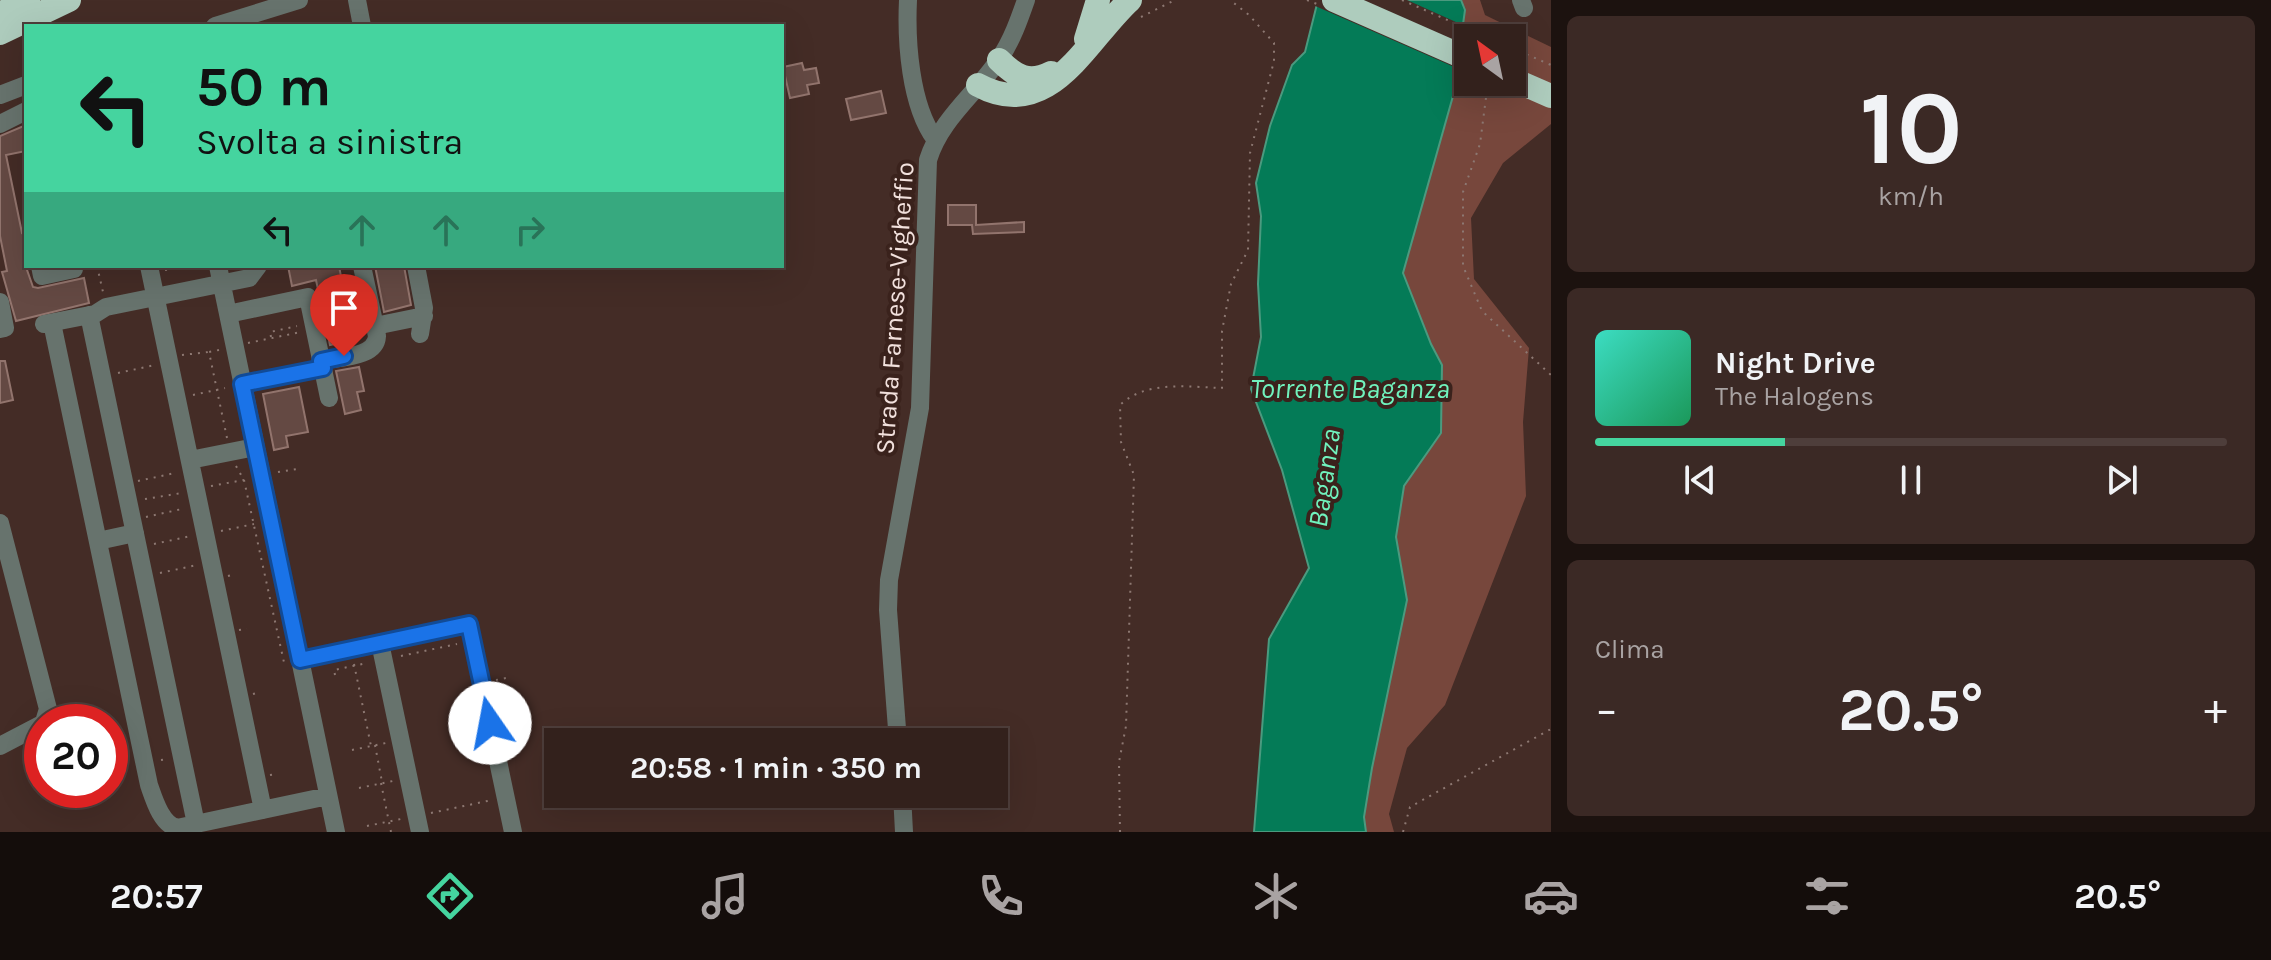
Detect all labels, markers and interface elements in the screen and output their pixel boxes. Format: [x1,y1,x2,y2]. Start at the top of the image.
north arrow [1454,24,1526,96]
map controls [1454,24,1526,96]
text: 50 m [196,54,331,119]
icon: left [64,56,168,160]
text: 10 [1860,68,1962,189]
text: Svolta a sinistra [196,121,463,163]
street label: Strada Farnese-Vigheffio [869,161,921,455]
text: km/h [1878,181,1944,212]
icon: left [256,208,300,252]
icon: ahead [340,208,384,252]
icon: ahead [424,208,468,252]
icon: right [508,208,552,252]
pin [310,274,378,356]
icon: arrive [322,286,366,330]
text: Night Drive [1715,345,1876,381]
water label: Torrente Baganza [1250,372,1450,405]
text: The Halogens [1715,381,1874,412]
water label: Baganza [1301,426,1347,530]
icon: previous [1678,458,1722,502]
icon: pause [1889,458,1933,502]
icon: next [2100,458,2144,502]
text: Clima [1595,634,1665,665]
text: 20.5° [1838,675,1984,745]
position arrow [448,681,532,765]
text: − [1595,684,1618,735]
text: + [2204,684,2227,735]
speed limit sign: 20 [24,704,128,808]
text: 20:58 · 1 min · 350 m [630,750,922,786]
icon: directions [422,868,478,924]
icon: music [697,868,753,924]
icon: phone [973,868,1029,924]
icon: climate [1248,868,1304,924]
icon: car [1523,868,1579,924]
icon: filters [1799,868,1855,924]
text: 20:57 [110,875,203,917]
text: 20.5° [2074,875,2161,917]

